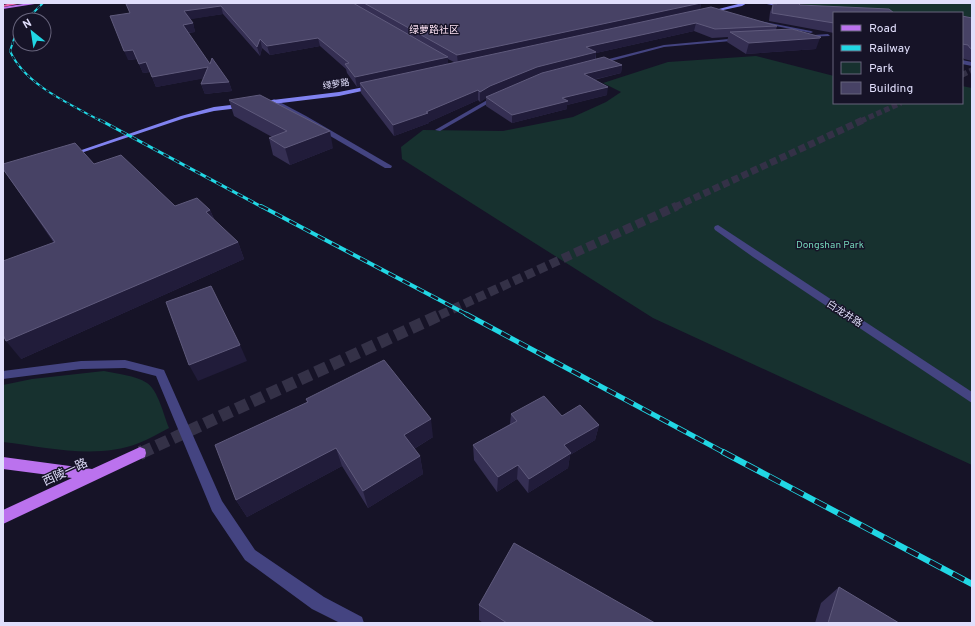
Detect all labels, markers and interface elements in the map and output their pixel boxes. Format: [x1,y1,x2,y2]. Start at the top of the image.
north arrow [12,12,52,52]
legend [833,12,963,104]
text: N [21,16,34,32]
text: Road [869,21,897,37]
district label: 绿萝路社区 [409,24,459,37]
text: Railway [869,41,910,57]
text: Park [869,61,894,77]
street label: 绿萝路 [322,77,350,92]
text: Building [869,81,913,97]
park label: Dongshan Park [796,239,864,252]
street label: 白龙井路 [824,298,864,331]
street label: 西陵一路 [40,456,91,490]

